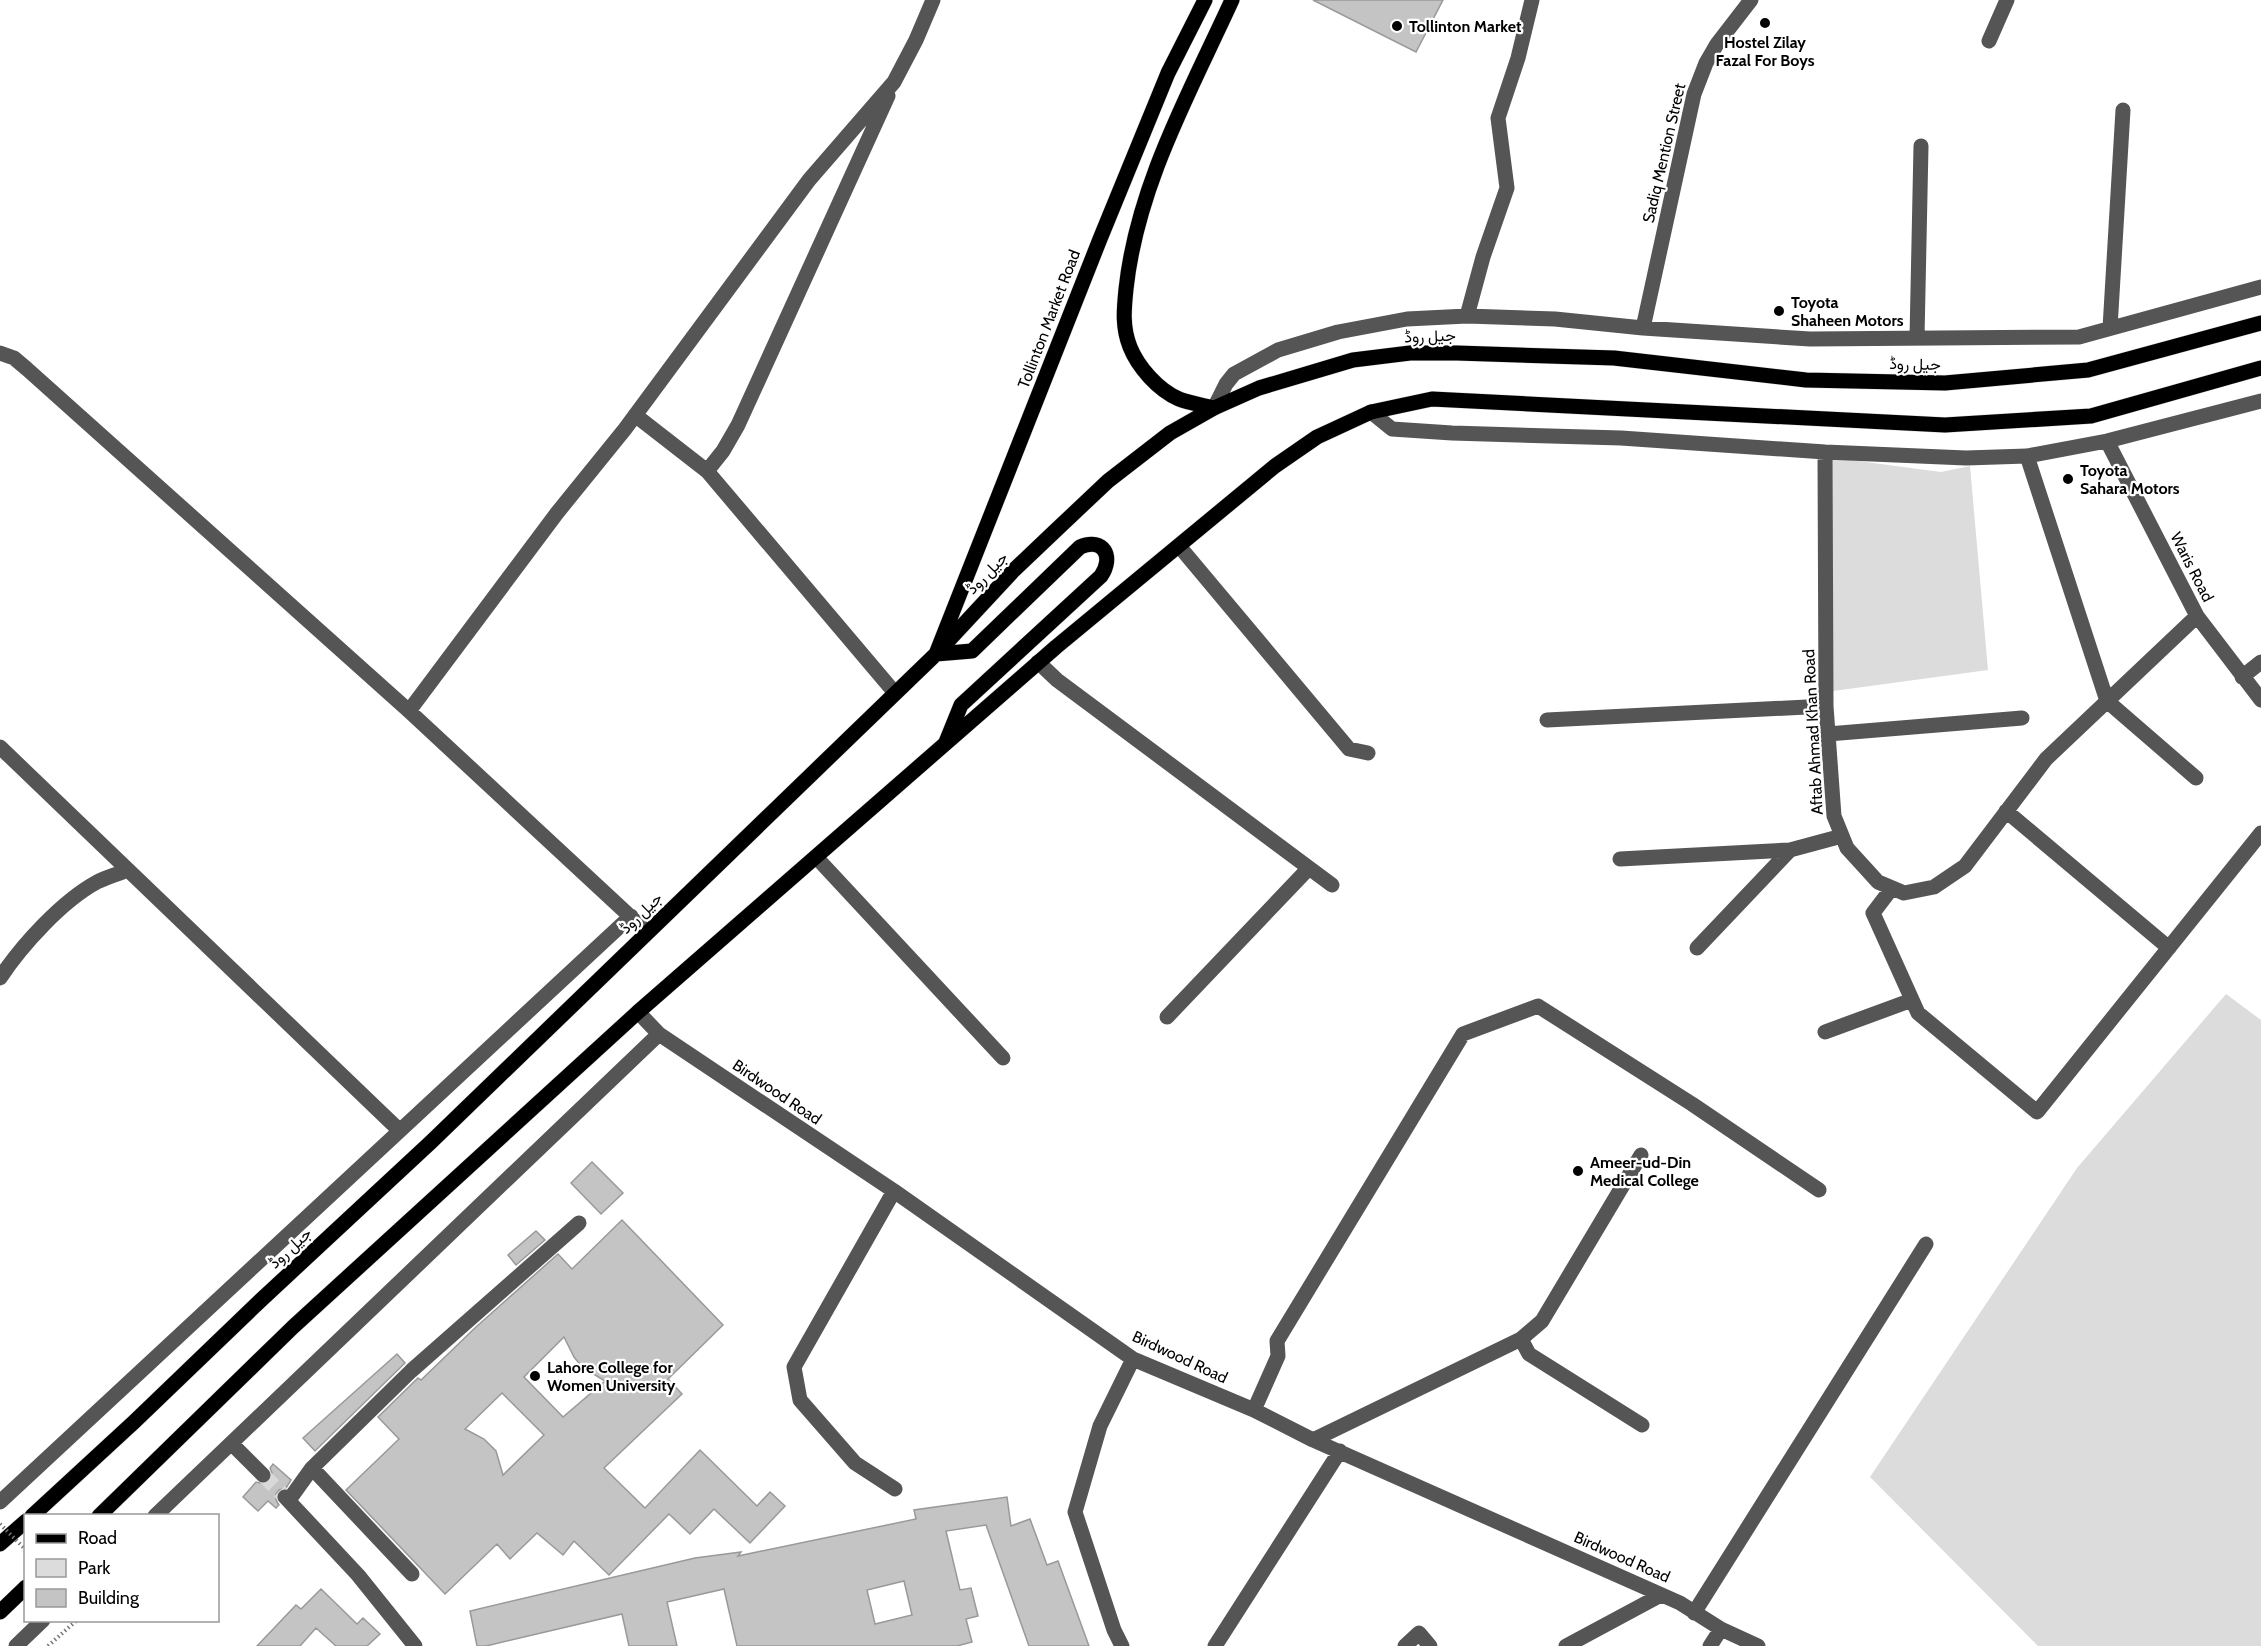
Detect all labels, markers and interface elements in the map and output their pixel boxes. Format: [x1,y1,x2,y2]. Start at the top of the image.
marker: Hostel Zilay Fazal For Boys [1758,16,1772,30]
place label: Tollinton Market [1409,17,1522,36]
marker: Tollinton Market [1390,19,1404,33]
place label: Hostel Zilay Fazal For Boys [1715,33,1815,70]
street label: Sadiq Mention Street [1639,81,1689,225]
street label: Tollinton Market Road [1014,247,1084,391]
place label: Toyota Shaheen Motors [1791,293,1904,330]
marker: Toyota Shaheen Motors [1772,304,1786,318]
street label: جیل روڈ [1404,326,1456,347]
street label: جیل روڈ [1889,354,1941,375]
place label: Toyota Sahara Motors [2080,461,2180,498]
marker: Toyota Sahara Motors [2061,472,2075,486]
street label: Waris Road [2166,529,2218,605]
street label: جیل روڈ [962,548,1013,599]
street label: Aftab Ahmad Khan Road [1799,649,1827,815]
street label: جیل روڈ [616,888,667,938]
street label: Birdwood Road [729,1055,825,1129]
place label: Ameer-ud-Din Medical College [1590,1153,1699,1190]
marker: Ameer-ud-Din Medical College [1571,1164,1585,1178]
street label: جیل روڈ [265,1223,316,1273]
street label: Birdwood Road [1129,1327,1231,1387]
place label: Lahore College for Women University [547,1358,676,1395]
marker: Lahore College for Women University [528,1369,542,1383]
legend [24,1514,219,1622]
text: Road [78,1527,117,1549]
street label: Birdwood Road [1571,1527,1673,1587]
text: Park [78,1557,111,1579]
text: Building [78,1587,140,1609]

